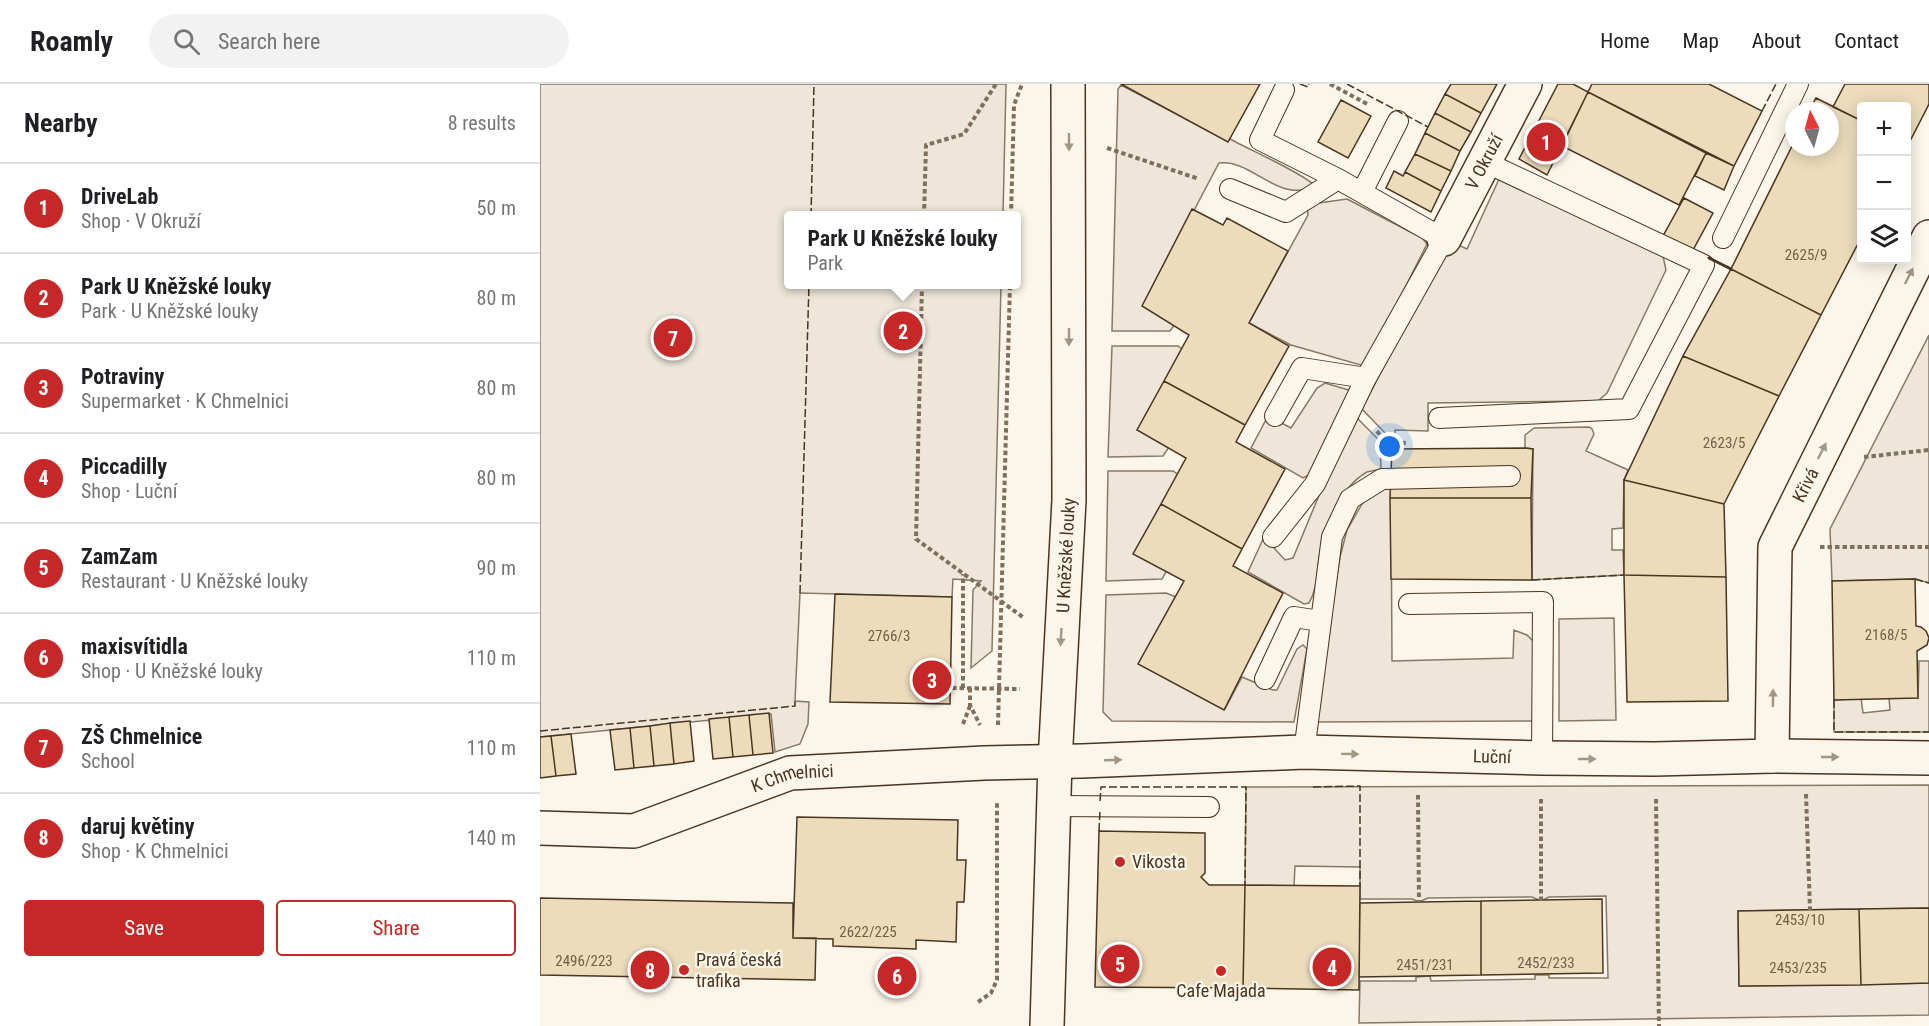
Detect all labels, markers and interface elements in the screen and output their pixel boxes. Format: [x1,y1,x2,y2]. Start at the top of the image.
search box [149,14,569,68]
text: Roamly [30,25,113,58]
icon: search [170,25,203,58]
text: Search here [218,29,320,54]
text: Home [1600,29,1650,53]
text: Map [1683,29,1719,53]
text: About [1752,29,1801,53]
text: Contact [1834,29,1899,53]
north arrow [1785,102,1839,156]
map controls [1857,102,1911,264]
button: + [1857,102,1911,156]
text: Nearby [24,108,98,138]
text: 8 results [448,111,516,135]
pin: 1 [1526,120,1566,164]
street label: V Okruží [1461,130,1507,193]
one-way arrow [1065,133,1074,152]
button: − [1857,156,1911,210]
text: DriveLab [81,184,158,209]
text: 1 [38,196,49,220]
text: 50 m [477,196,516,220]
text: Shop · V Okruží [81,209,201,233]
button: layers [1857,210,1911,264]
popup [784,211,1021,289]
text: Park U Kněžské louky [807,226,998,251]
house number: 2625/9 [1785,246,1827,264]
text: Park [807,251,843,275]
one-way arrow [1904,268,1914,285]
text: Park U Kněžské louky [81,274,271,299]
text: 2 [38,286,49,310]
text: 80 m [477,286,516,310]
text: Park · U Kněžské louky [81,299,259,323]
pin: 2 [884,308,922,354]
pin: 7 [654,316,692,360]
one-way arrow [1064,328,1074,347]
text: Potraviny [81,364,164,389]
text: 3 [38,376,49,400]
text: 80 m [477,376,516,400]
text: Supermarket · K Chmelnici [81,389,289,413]
your location [1375,432,1404,461]
house number: 2623/5 [1703,434,1745,452]
one-way arrow [1817,442,1826,459]
text: Piccadilly [81,454,167,479]
street label: Křivá [1788,464,1823,506]
text: 4 [38,466,49,490]
text: 80 m [477,466,516,490]
text: Shop · Luční [81,479,177,503]
street label: U Kněžské louky [1052,497,1079,613]
text: ZamZam [81,544,158,569]
text: 5 [38,556,49,580]
text: 90 m [477,556,516,580]
text: Restaurant · U Kněžské louky [81,569,308,593]
house number: 2168/5 [1865,626,1907,644]
house number: 2766/3 [868,627,910,645]
one-way arrow [1056,628,1065,647]
text: maxisvítidla [81,634,188,659]
text: 6 [38,646,49,670]
text: 110 m [467,646,516,670]
pin: 3 [912,658,952,702]
text: Shop · U Kněžské louky [81,659,263,683]
one-way arrow [1768,688,1778,707]
text: ZŠ Chmelnice [81,724,202,749]
text: 7 [38,736,49,760]
text: 110 m [467,736,516,760]
street label: Luční [1473,745,1512,767]
text: School [81,749,135,773]
one-way arrow [1341,749,1360,758]
one-way arrow [1821,752,1840,762]
one-way arrow [1578,754,1597,764]
one-way arrow [1104,755,1123,764]
street label: K Chmelnici [748,760,834,797]
text: daruj květiny [81,814,195,839]
text: 8 [38,826,49,850]
text: 140 m [467,826,516,850]
text: Shop · K Chmelnici [81,839,229,863]
place label: Vikosta [1132,851,1186,872]
marker: Vikosta [1113,855,1127,869]
button: Save [24,900,264,956]
button: Share [276,900,516,956]
house number: 2453/10 [1775,911,1825,929]
house number: 2622/225 [839,923,897,941]
pin: 5 [1100,942,1140,986]
pin: 4 [1312,944,1352,990]
pin: 8 [630,948,670,992]
place label: Pravá česká trafika [696,949,782,991]
house number: 2496/223 [555,952,613,970]
pin: 6 [878,954,916,998]
house number: 2452/233 [1517,954,1575,972]
house number: 2451/231 [1396,956,1454,974]
house number: 2453/235 [1769,959,1827,977]
marker: Pravá česká trafika [677,963,691,977]
marker: Cafe Majada [1214,964,1228,978]
place label: Cafe Majada [1176,980,1266,1001]

